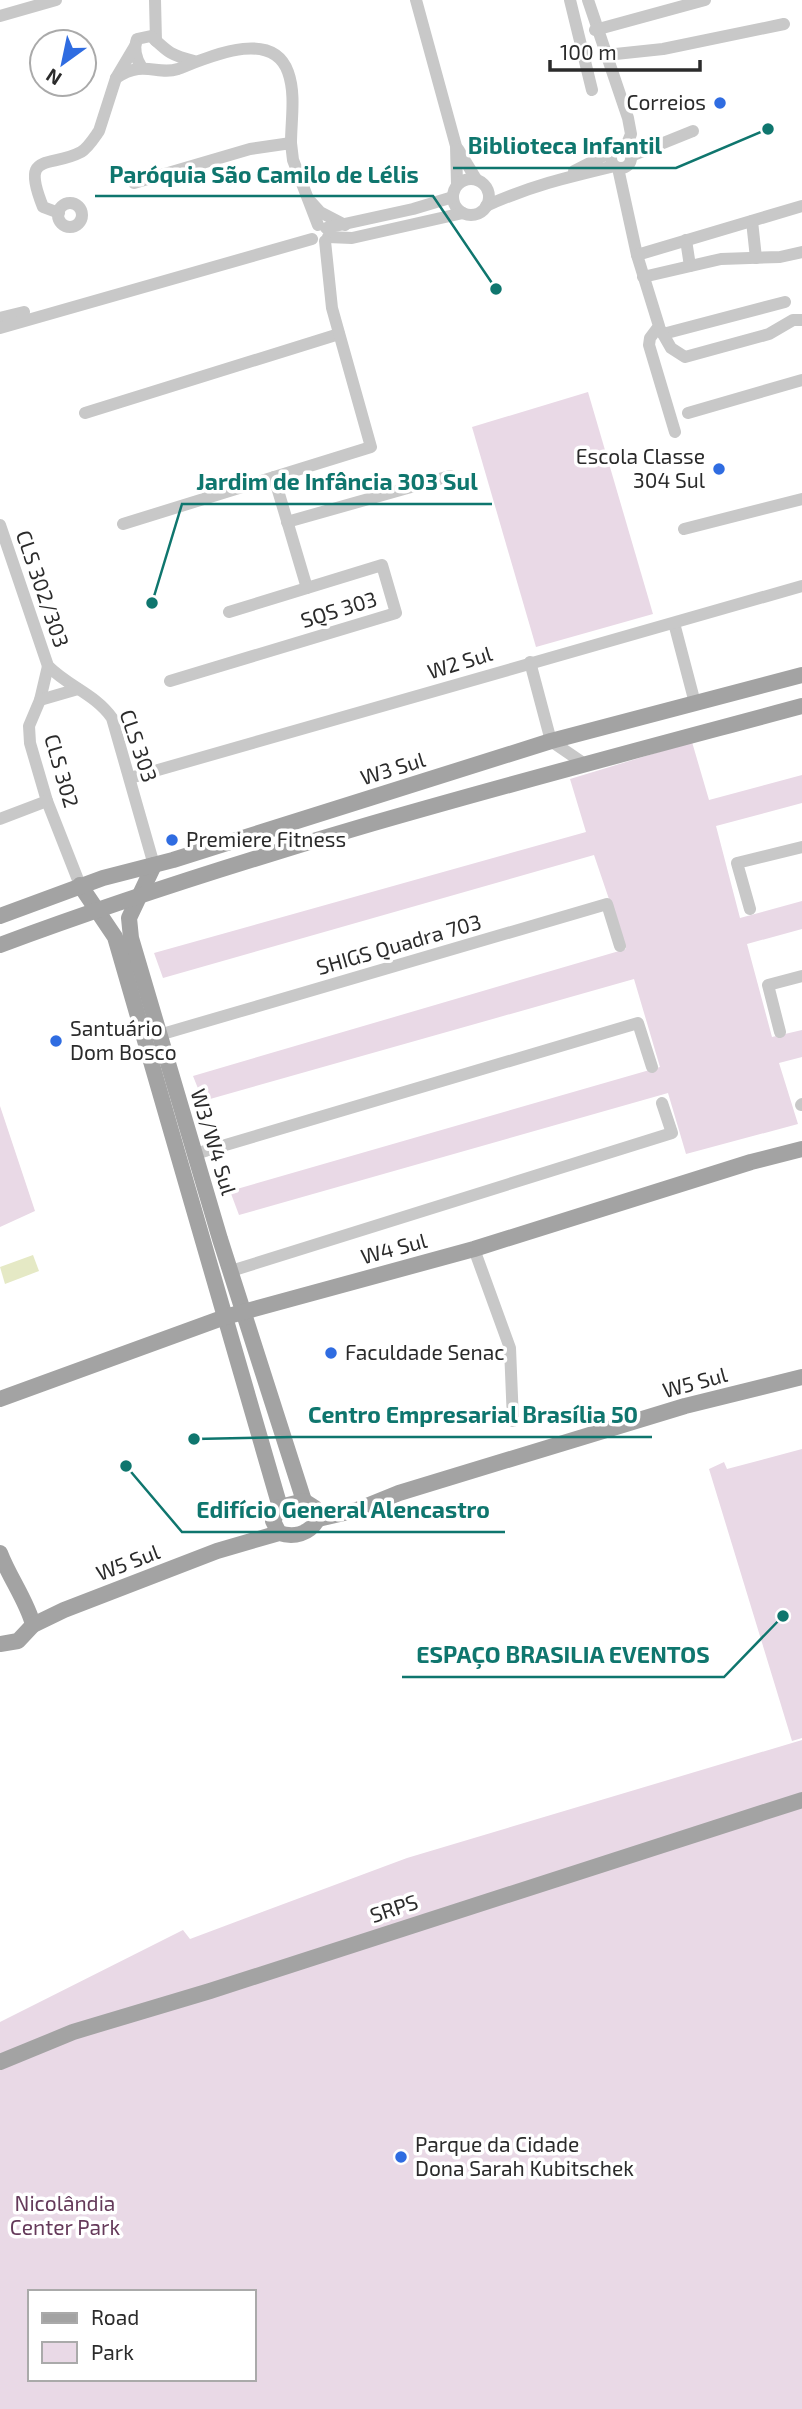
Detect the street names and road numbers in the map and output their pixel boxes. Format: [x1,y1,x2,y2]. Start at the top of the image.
street label: CLS 302/303 [12,527,75,650]
street label: SQS 303 [297,585,380,633]
street label: W2 Sul [424,640,496,683]
street label: CLS 303 [115,706,163,785]
street label: CLS 302 [40,731,85,810]
street label: W3 Sul [357,746,429,789]
street label: SHIGS Quadra 703 [313,908,484,980]
street label: W3/W4 Sul [186,1085,243,1198]
street label: W4 Sul [358,1227,430,1268]
street label: W5 Sul [660,1361,730,1402]
street label: W5 Sul [92,1538,163,1585]
street label: SRPS [366,1888,421,1927]

